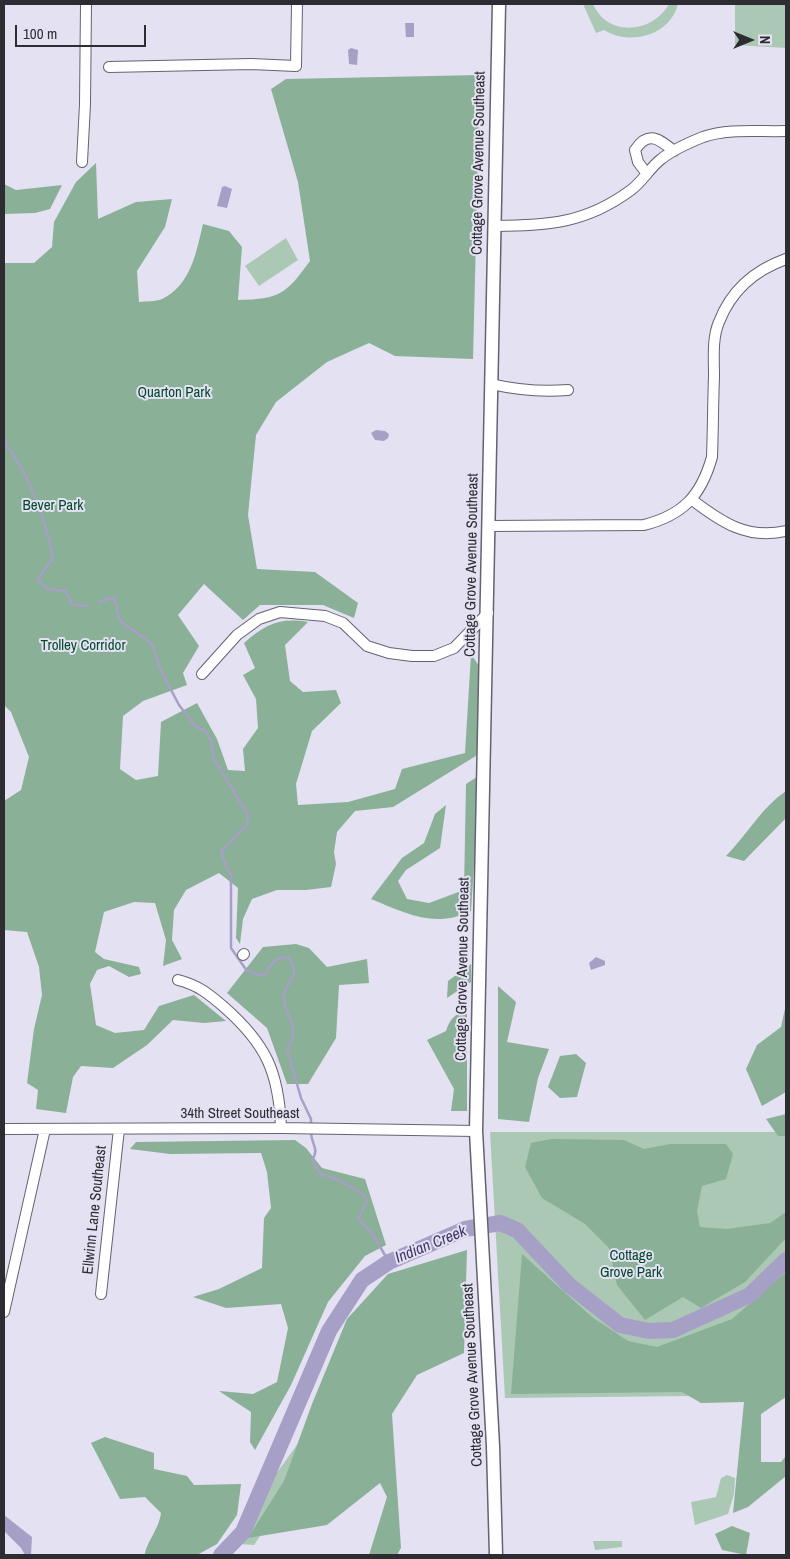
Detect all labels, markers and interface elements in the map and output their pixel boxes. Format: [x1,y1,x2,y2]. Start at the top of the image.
scale bar [18,15,149,47]
north arrow [725,15,775,65]
text: 100 m [23,23,57,44]
text: N [756,36,774,44]
street label: Cottage Grove Avenue Southeast [468,71,490,255]
park label: Quarton Park [137,384,211,402]
street label: Cottage Grove Avenue Southeast [461,473,483,657]
park label: Bever Park [23,497,83,515]
park label: Trolley Corridor [41,637,125,655]
street label: Cottage Grove Avenue Southeast [452,877,474,1061]
street label: 34th Street Southeast [181,1105,299,1123]
street label: Ellwinn Lane Southeast [79,1145,111,1275]
water label: Indian Creek [393,1222,469,1268]
park label: Cottage Grove Park [600,1247,662,1282]
street label: Cottage Grove Avenue Southeast [459,1283,487,1467]

